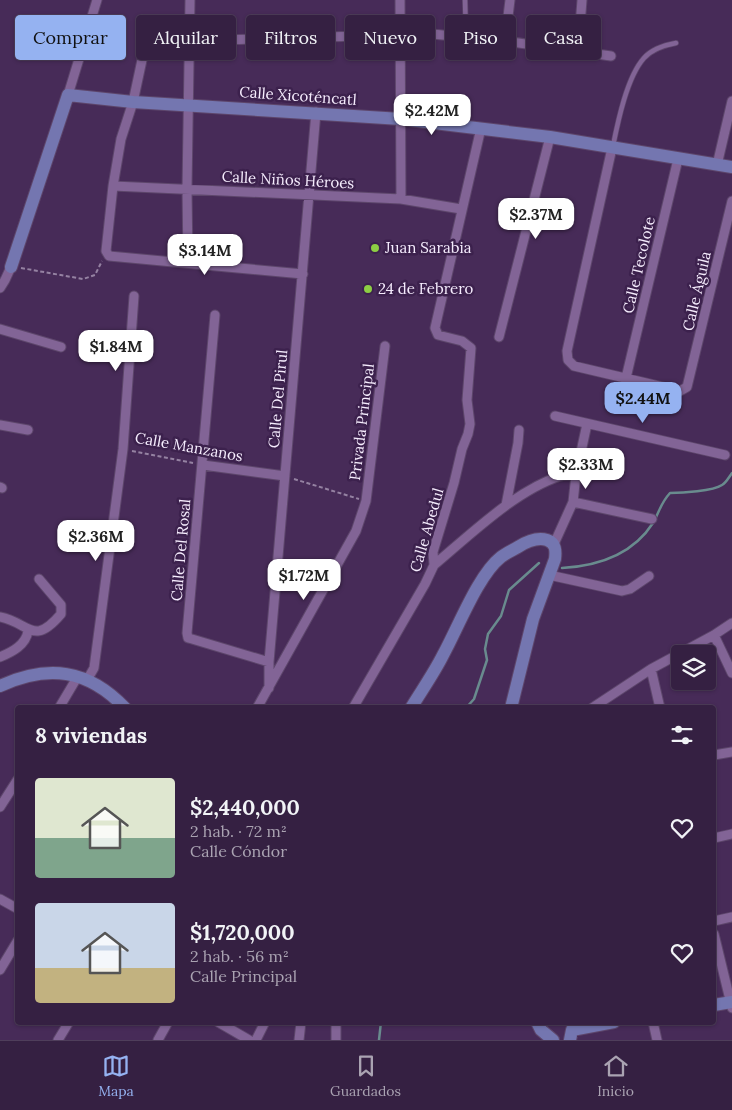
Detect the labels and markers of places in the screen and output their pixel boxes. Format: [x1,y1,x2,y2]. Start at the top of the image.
pin: $2.42M [391,94,473,136]
pin: $2.37M [495,198,577,240]
pin: $3.14M [164,234,246,276]
place label: Juan Sarabia [384,238,472,257]
marker: Juan Sarabia [369,242,381,254]
place label: 24 de Febrero [378,279,474,298]
marker: 24 de Febrero [362,283,374,295]
pin: $1.84M [75,330,157,372]
pin: $2.44M [602,382,684,424]
pin: $2.33M [545,448,627,490]
pin: $2.36M [55,520,137,562]
pin: $1.72M [263,558,345,601]

